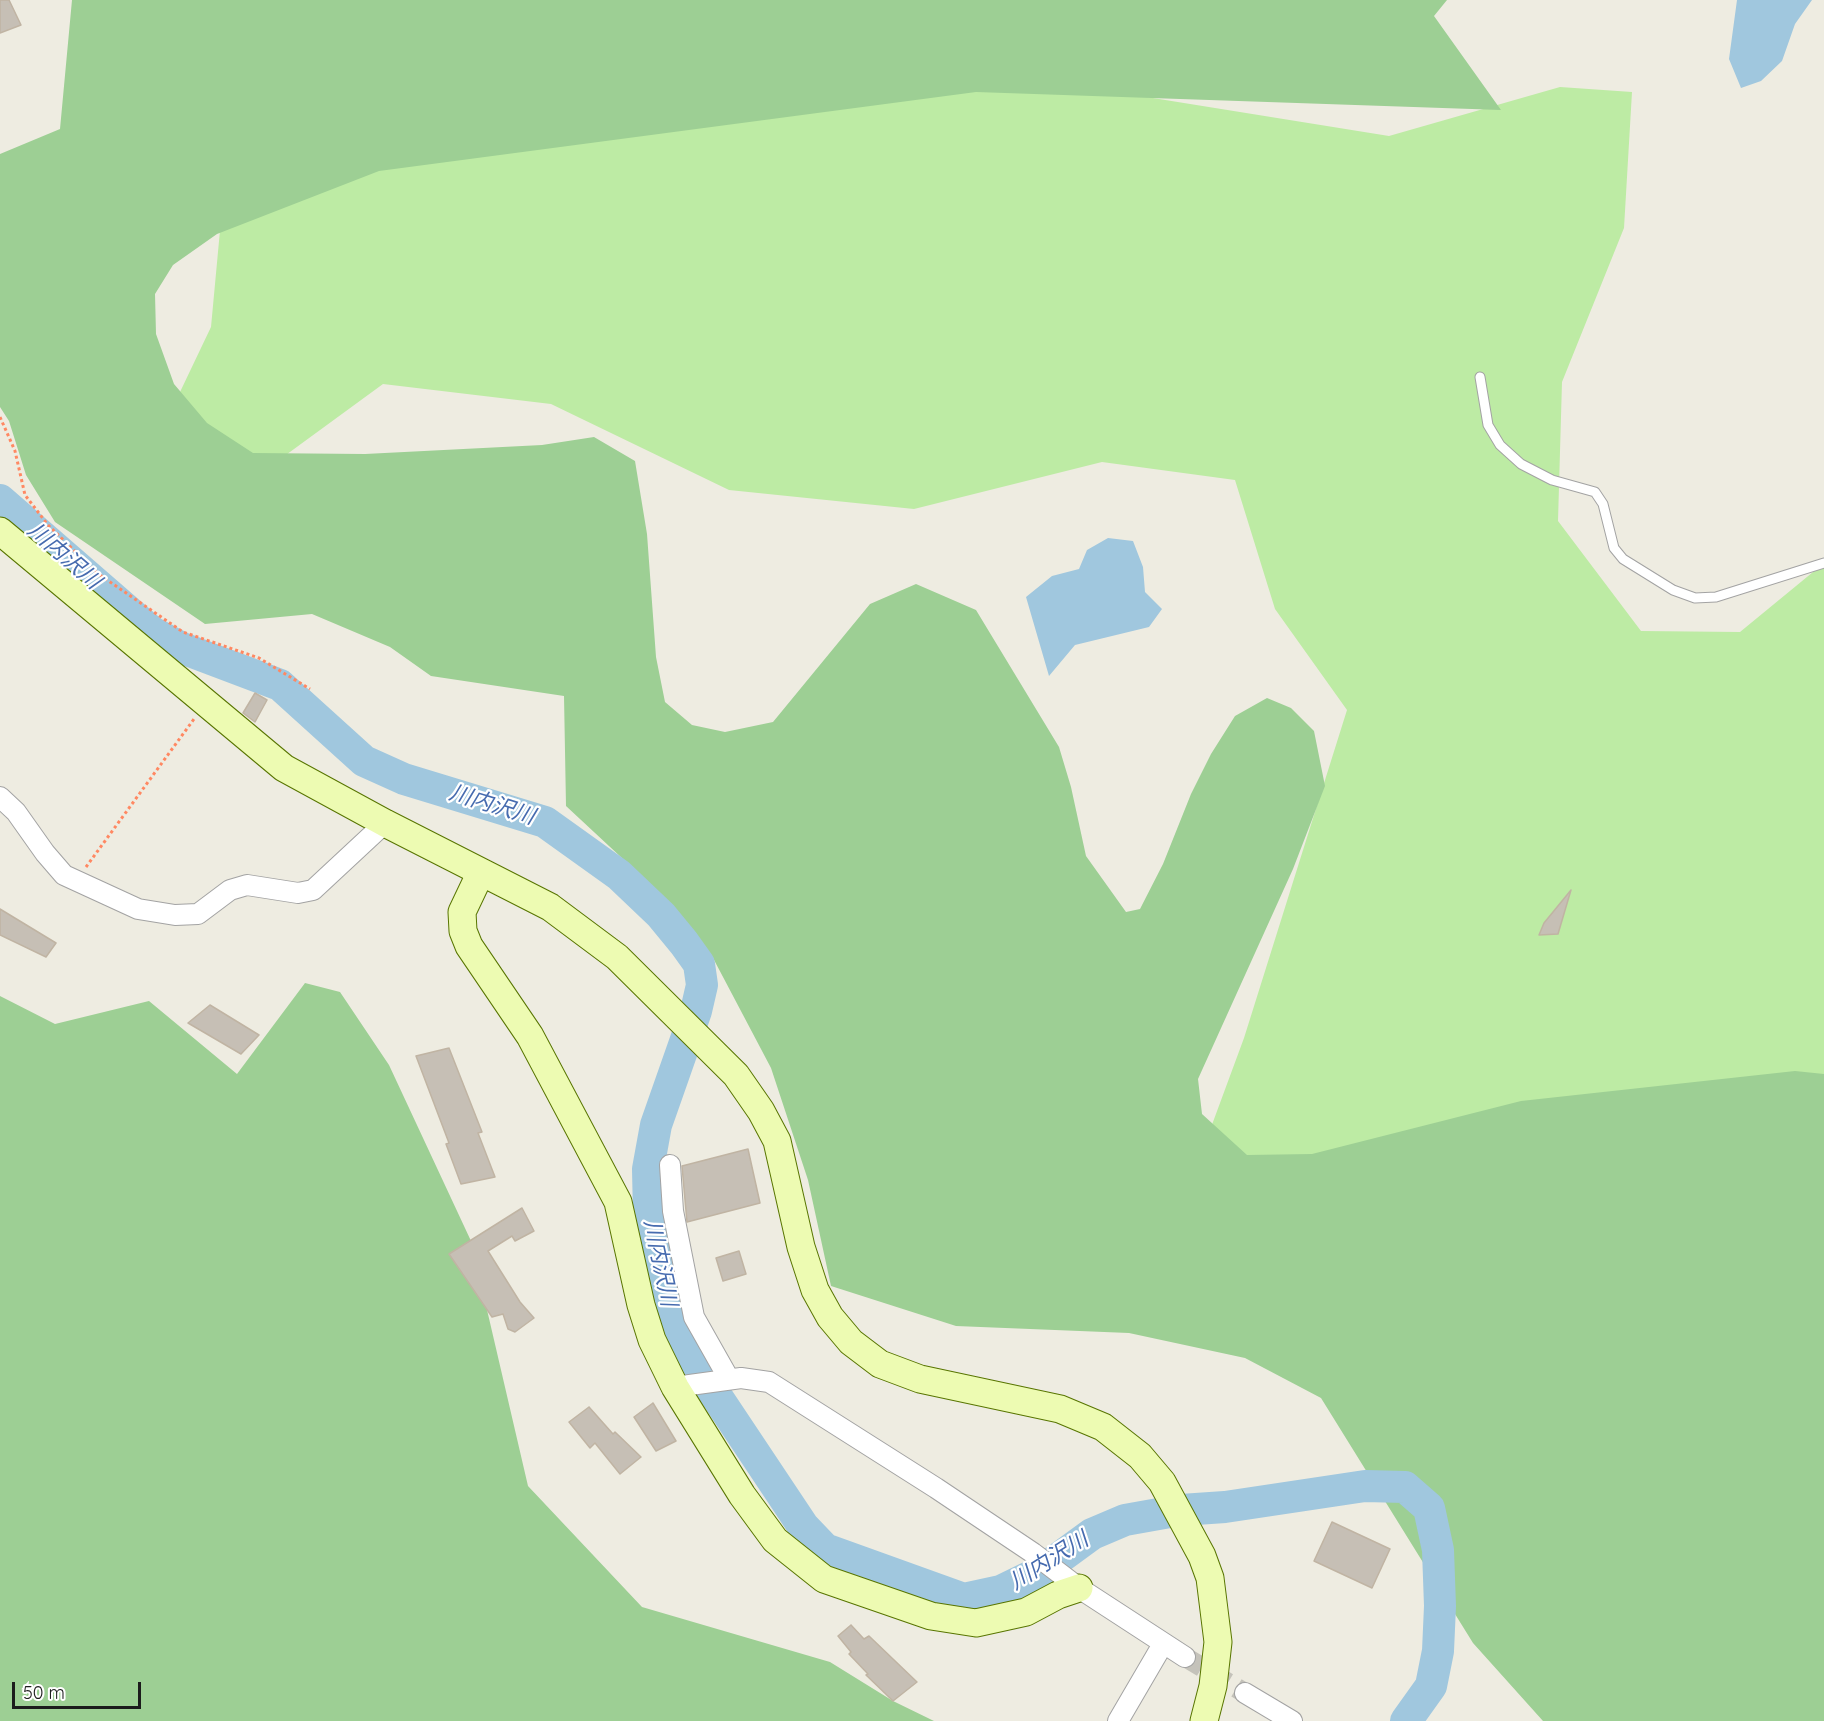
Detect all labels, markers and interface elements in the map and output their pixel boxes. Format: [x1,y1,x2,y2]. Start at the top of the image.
water label: 川内沢川 [22,517,106,595]
water label: 川内沢川 [446,780,538,830]
water label: 川内沢川 [638,1217,682,1309]
water label: 川内沢川 [1005,1526,1093,1596]
scale bar [15,1670,144,1708]
text: 50 m [23,1681,65,1704]

